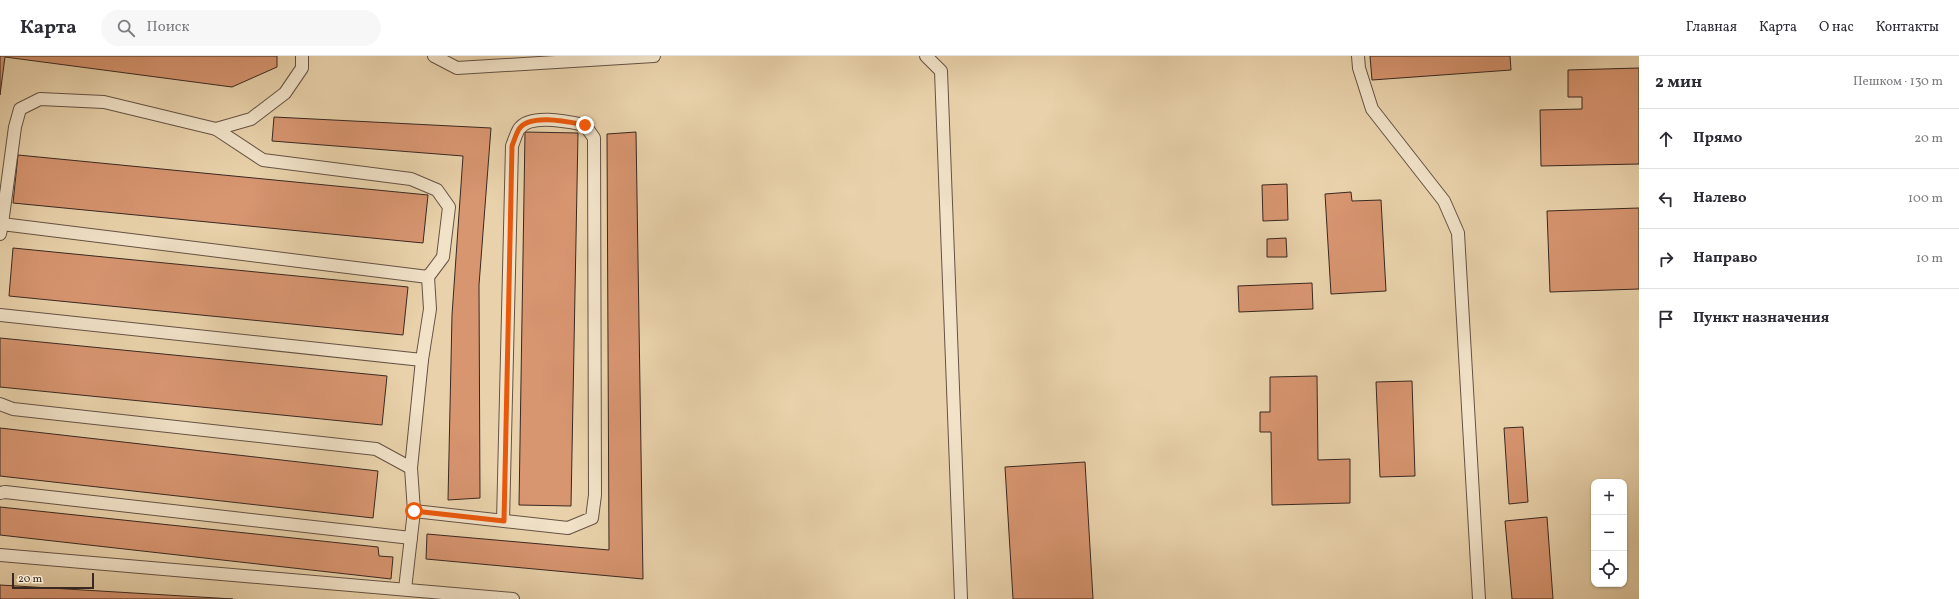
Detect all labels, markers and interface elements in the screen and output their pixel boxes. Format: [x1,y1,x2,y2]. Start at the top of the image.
search box [101,10,381,46]
text: Карта [20,15,77,41]
icon: search [115,17,137,39]
text: Поиск [147,17,190,38]
text: Главная [1686,18,1737,37]
text: Карта [1759,18,1797,37]
text: О нас [1819,18,1854,37]
text: Контакты [1876,18,1939,37]
text: 2 мин [1655,71,1702,94]
text: Пешком · 130 m [1853,73,1943,91]
route end [576,116,594,134]
icon: ahead [1655,128,1677,150]
text: Прямо [1693,128,1742,149]
text: 20 m [1914,130,1943,148]
icon: left [1655,188,1677,210]
text: Налево [1693,188,1747,209]
text: 100 m [1908,190,1943,208]
icon: right [1655,248,1677,270]
text: Направо [1693,248,1757,269]
text: 10 m [1916,250,1943,268]
icon: arrive [1655,308,1677,330]
text: Пункт назначения [1693,308,1829,329]
map controls [1591,479,1627,587]
button: + [1591,479,1627,515]
route start [405,502,423,520]
button: − [1591,515,1627,551]
button: locate [1591,551,1627,587]
scale bar [12,571,94,590]
text: 20 m [18,572,42,587]

